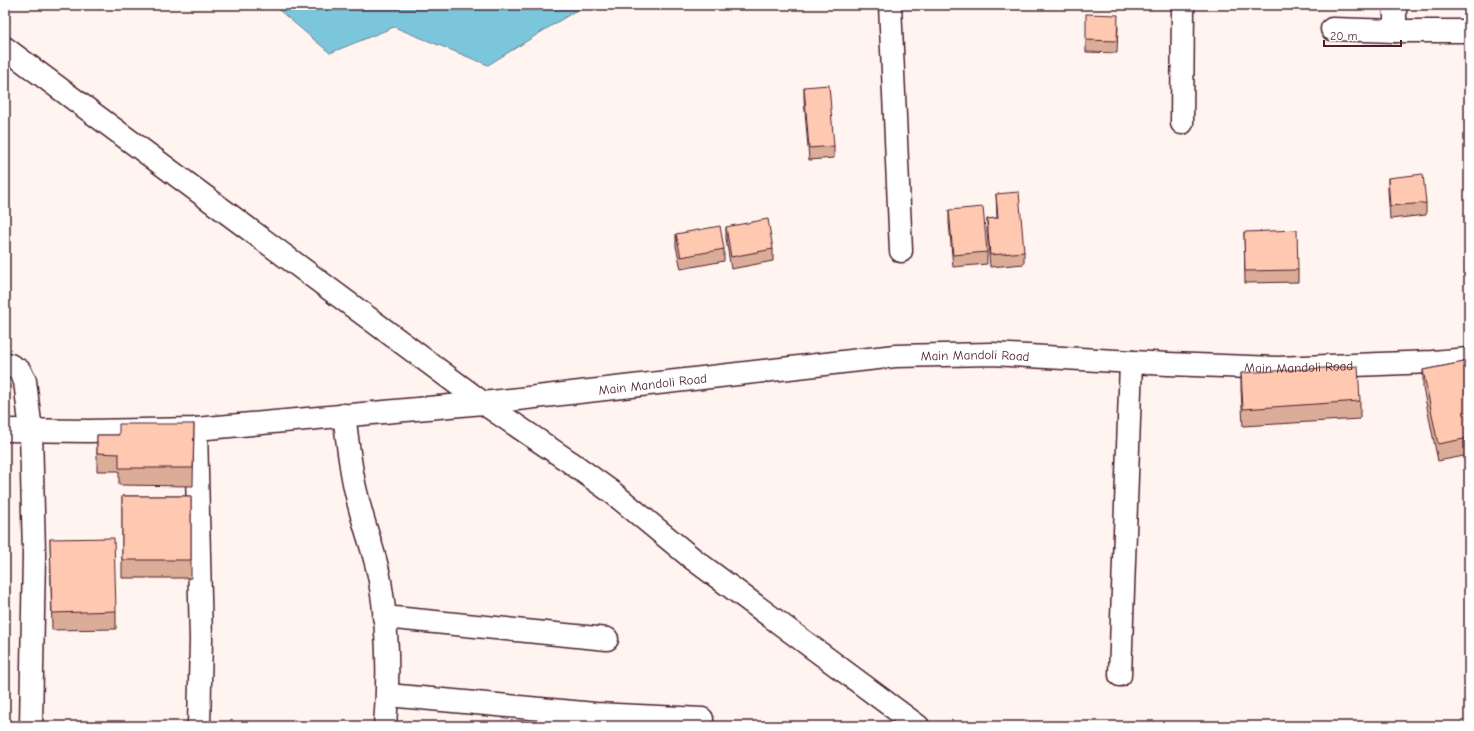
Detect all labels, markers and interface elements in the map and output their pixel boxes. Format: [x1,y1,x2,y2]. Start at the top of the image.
scale bar [1324,22,1401,48]
text: 20 m [1330,29,1358,43]
street label: Main Mandoli Road [920,346,1030,364]
street label: Main Mandoli Road [1244,358,1353,376]
street label: Main Mandoli Road [598,370,708,397]

